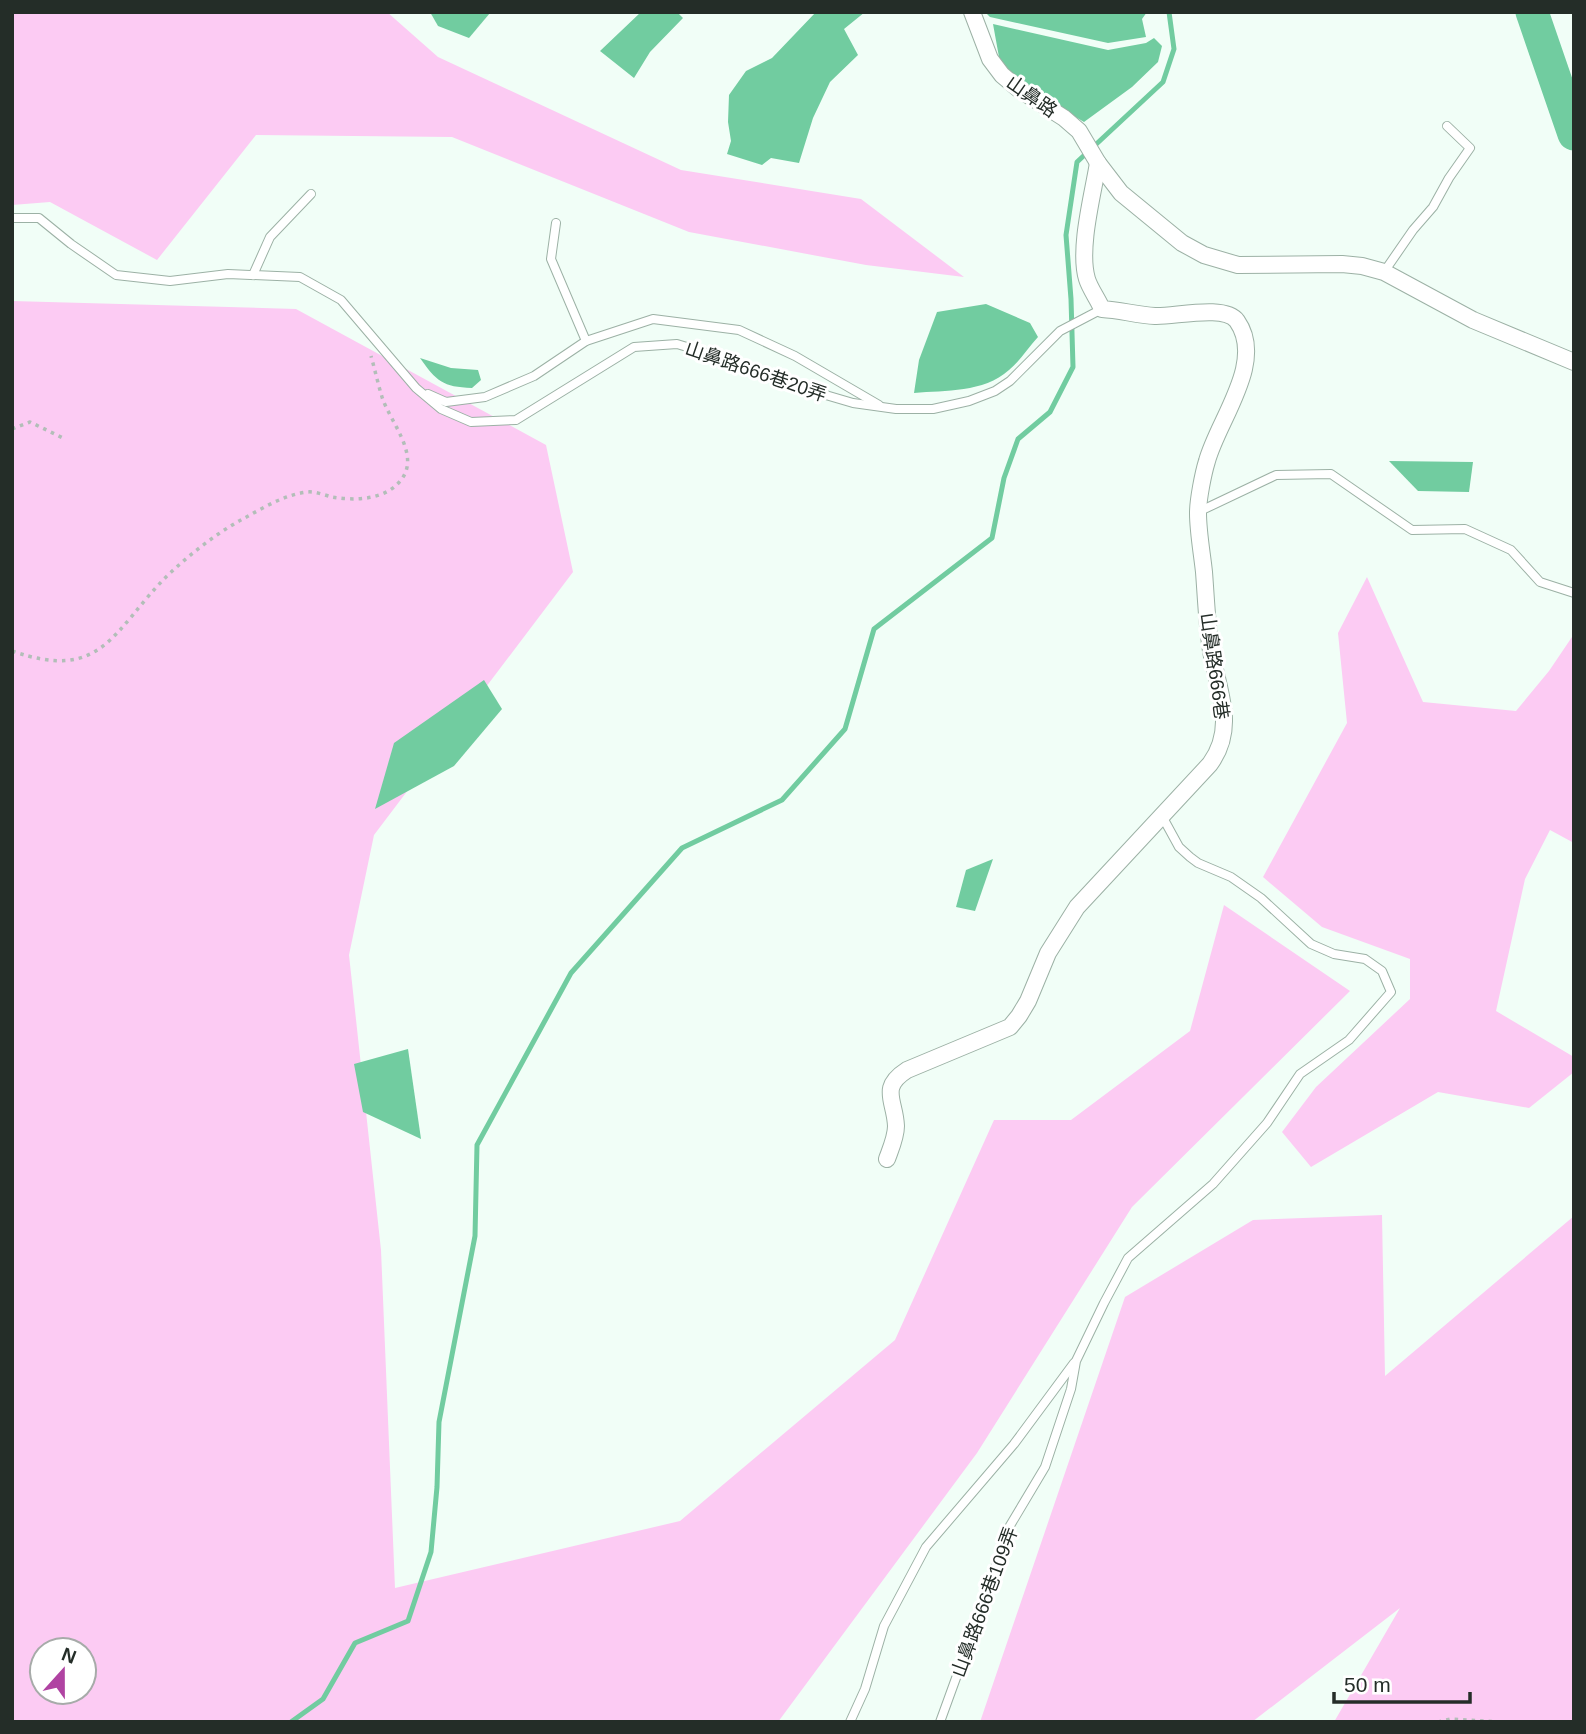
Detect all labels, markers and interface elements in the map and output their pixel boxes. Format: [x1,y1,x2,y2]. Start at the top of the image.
street label: 山鼻路 [1002,71,1061,121]
street label: 山鼻路666巷20弄 [683,337,829,405]
street label: 山鼻路666巷 [1197,611,1232,721]
street label: 山鼻路666巷109弄 [948,1524,1021,1680]
north arrow [28,1636,98,1706]
text: N [59,1643,79,1668]
scale bar [1334,1660,1470,1704]
text: 50 m [1344,1673,1391,1696]

